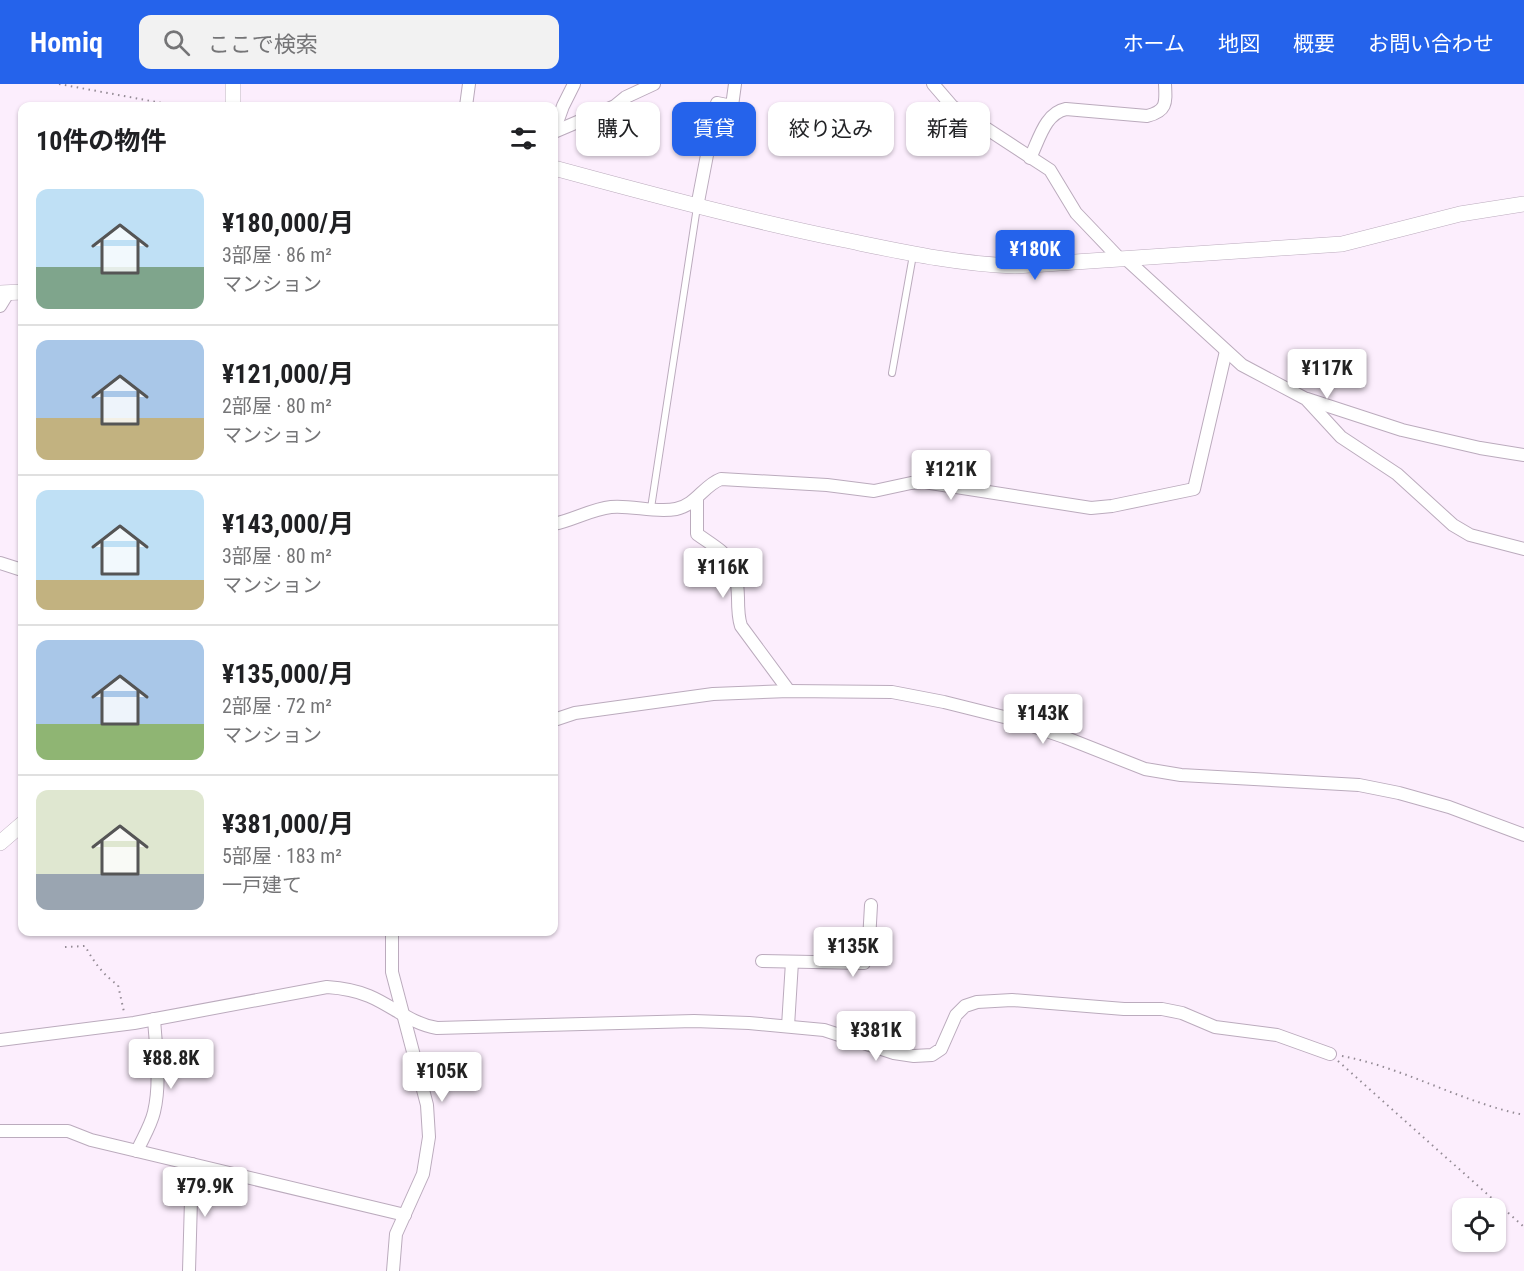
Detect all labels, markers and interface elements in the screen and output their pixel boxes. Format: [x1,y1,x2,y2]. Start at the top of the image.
search box [139,15,559,69]
text: Homiq [30,26,103,59]
icon: search [160,26,193,59]
text: ここで検索 [208,32,318,57]
text: ホーム [1123,32,1185,56]
text: 地図 [1218,32,1260,56]
text: 概要 [1293,32,1335,56]
text: お問い合わせ [1368,32,1494,56]
chip: 購入 [576,102,660,156]
chip: 賃貸 [672,102,756,156]
chip: 絞り込み [768,102,894,156]
chip: 新着 [906,102,990,156]
icon: filters [507,122,540,155]
text: 10件の物件 [36,126,166,156]
text: ¥180,000/月 [222,208,354,238]
icon: home [84,213,156,285]
pin: ¥180K [993,230,1077,281]
text: ¥180K [1010,237,1060,261]
text: 3部屋 · 86 m² [222,243,332,267]
text: マンション [222,272,322,296]
pin: ¥117K [1285,349,1369,400]
text: ¥117K [1302,356,1352,380]
text: ¥121,000/月 [222,359,354,389]
icon: home [84,364,156,436]
text: 2部屋 · 80 m² [222,394,332,418]
text: マンション [222,423,322,447]
pin: ¥121K [909,450,993,501]
text: ¥121K [926,457,976,481]
text: ¥143,000/月 [222,509,354,539]
icon: home [84,514,156,586]
text: 3部屋 · 80 m² [222,544,332,568]
pin: ¥116K [681,548,765,599]
text: ¥116K [698,555,748,579]
text: マンション [222,573,322,597]
text: ¥135,000/月 [222,659,354,689]
icon: home [84,664,156,736]
text: 2部屋 · 72 m² [222,694,332,718]
pin: ¥143K [1001,694,1085,745]
text: ¥143K [1018,701,1068,725]
text: マンション [222,723,322,747]
text: ¥381,000/月 [222,809,354,839]
icon: home [84,814,156,886]
text: 5部屋 · 183 m² [222,844,342,868]
text: 一戸建て [222,873,302,897]
pin: ¥135K [811,927,895,978]
text: ¥135K [828,934,878,958]
pin: ¥381K [834,1011,918,1062]
text: ¥381K [851,1018,901,1042]
pin: ¥88.8K [122,1039,220,1090]
text: ¥88.8K [143,1046,199,1070]
pin: ¥105K [400,1052,484,1103]
text: ¥105K [417,1059,467,1083]
pin: ¥79.9K [156,1167,254,1218]
text: ¥79.9K [177,1174,233,1198]
map controls [1452,1198,1506,1252]
button: locate [1452,1198,1506,1252]

